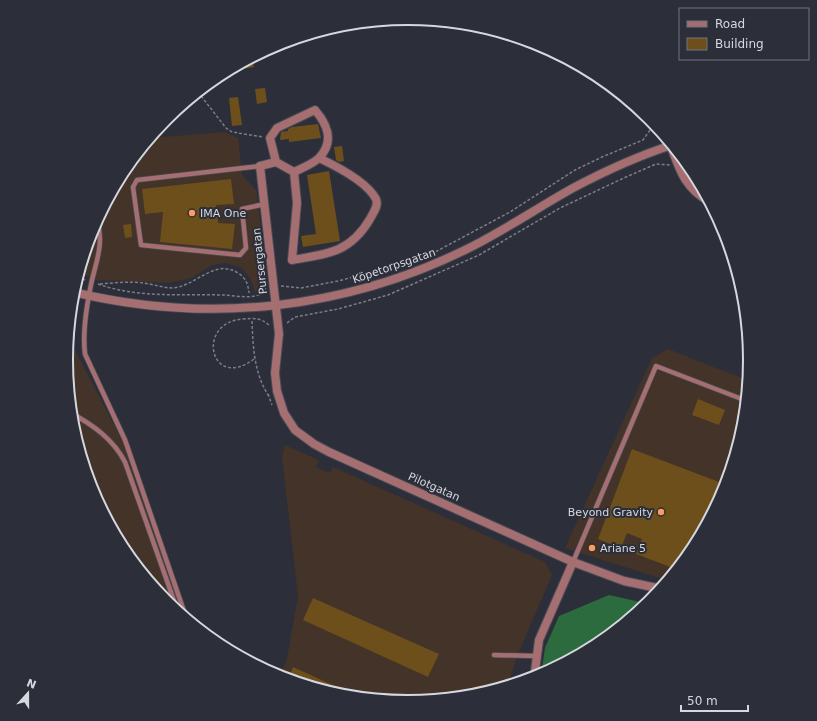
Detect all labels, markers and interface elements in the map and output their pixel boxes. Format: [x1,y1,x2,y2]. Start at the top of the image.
legend [679,8,809,60]
text: Road [715,17,745,31]
text: Building [715,37,764,51]
place label: IMA One [200,207,246,220]
marker: IMA One [187,208,197,218]
street label: Pursergatan [250,227,270,295]
street label: Köpetorpsgatan [351,246,437,286]
street label: Pilotgatan [406,470,462,504]
place label: Beyond Gravity [568,506,653,519]
marker: Beyond Gravity [656,507,666,517]
place label: Ariane 5 [600,542,646,555]
marker: Ariane 5 [587,543,597,553]
north arrow [8,673,48,713]
text: N [25,676,38,692]
scale bar [681,687,748,713]
text: 50 m [687,694,718,708]

